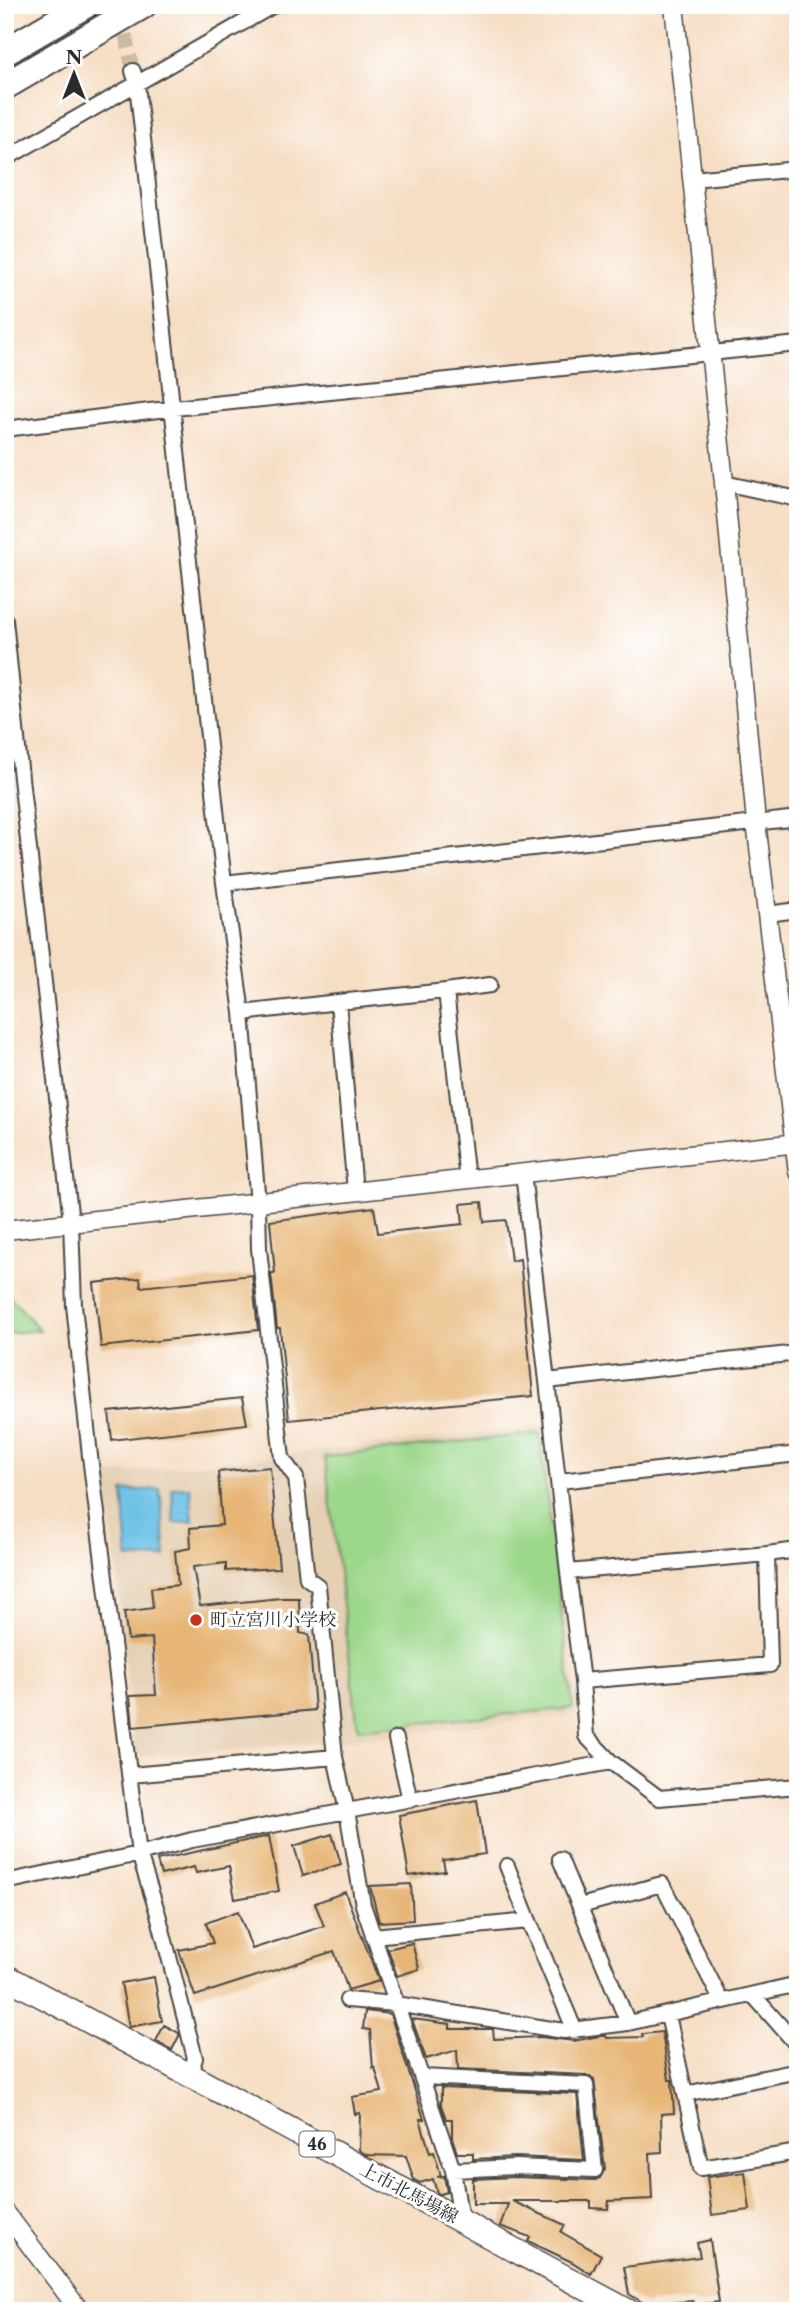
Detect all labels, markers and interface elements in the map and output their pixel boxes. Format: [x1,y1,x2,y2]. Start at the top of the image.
north arrow [38,38,108,108]
text: N [66,46,82,69]
place label: 町立宮川小学校 [210,1609,336,1631]
marker: 町立宮川小学校 [188,1612,204,1628]
road number: 46 [300,2132,334,2156]
street label: 上市北馬場線 [356,2158,462,2228]

